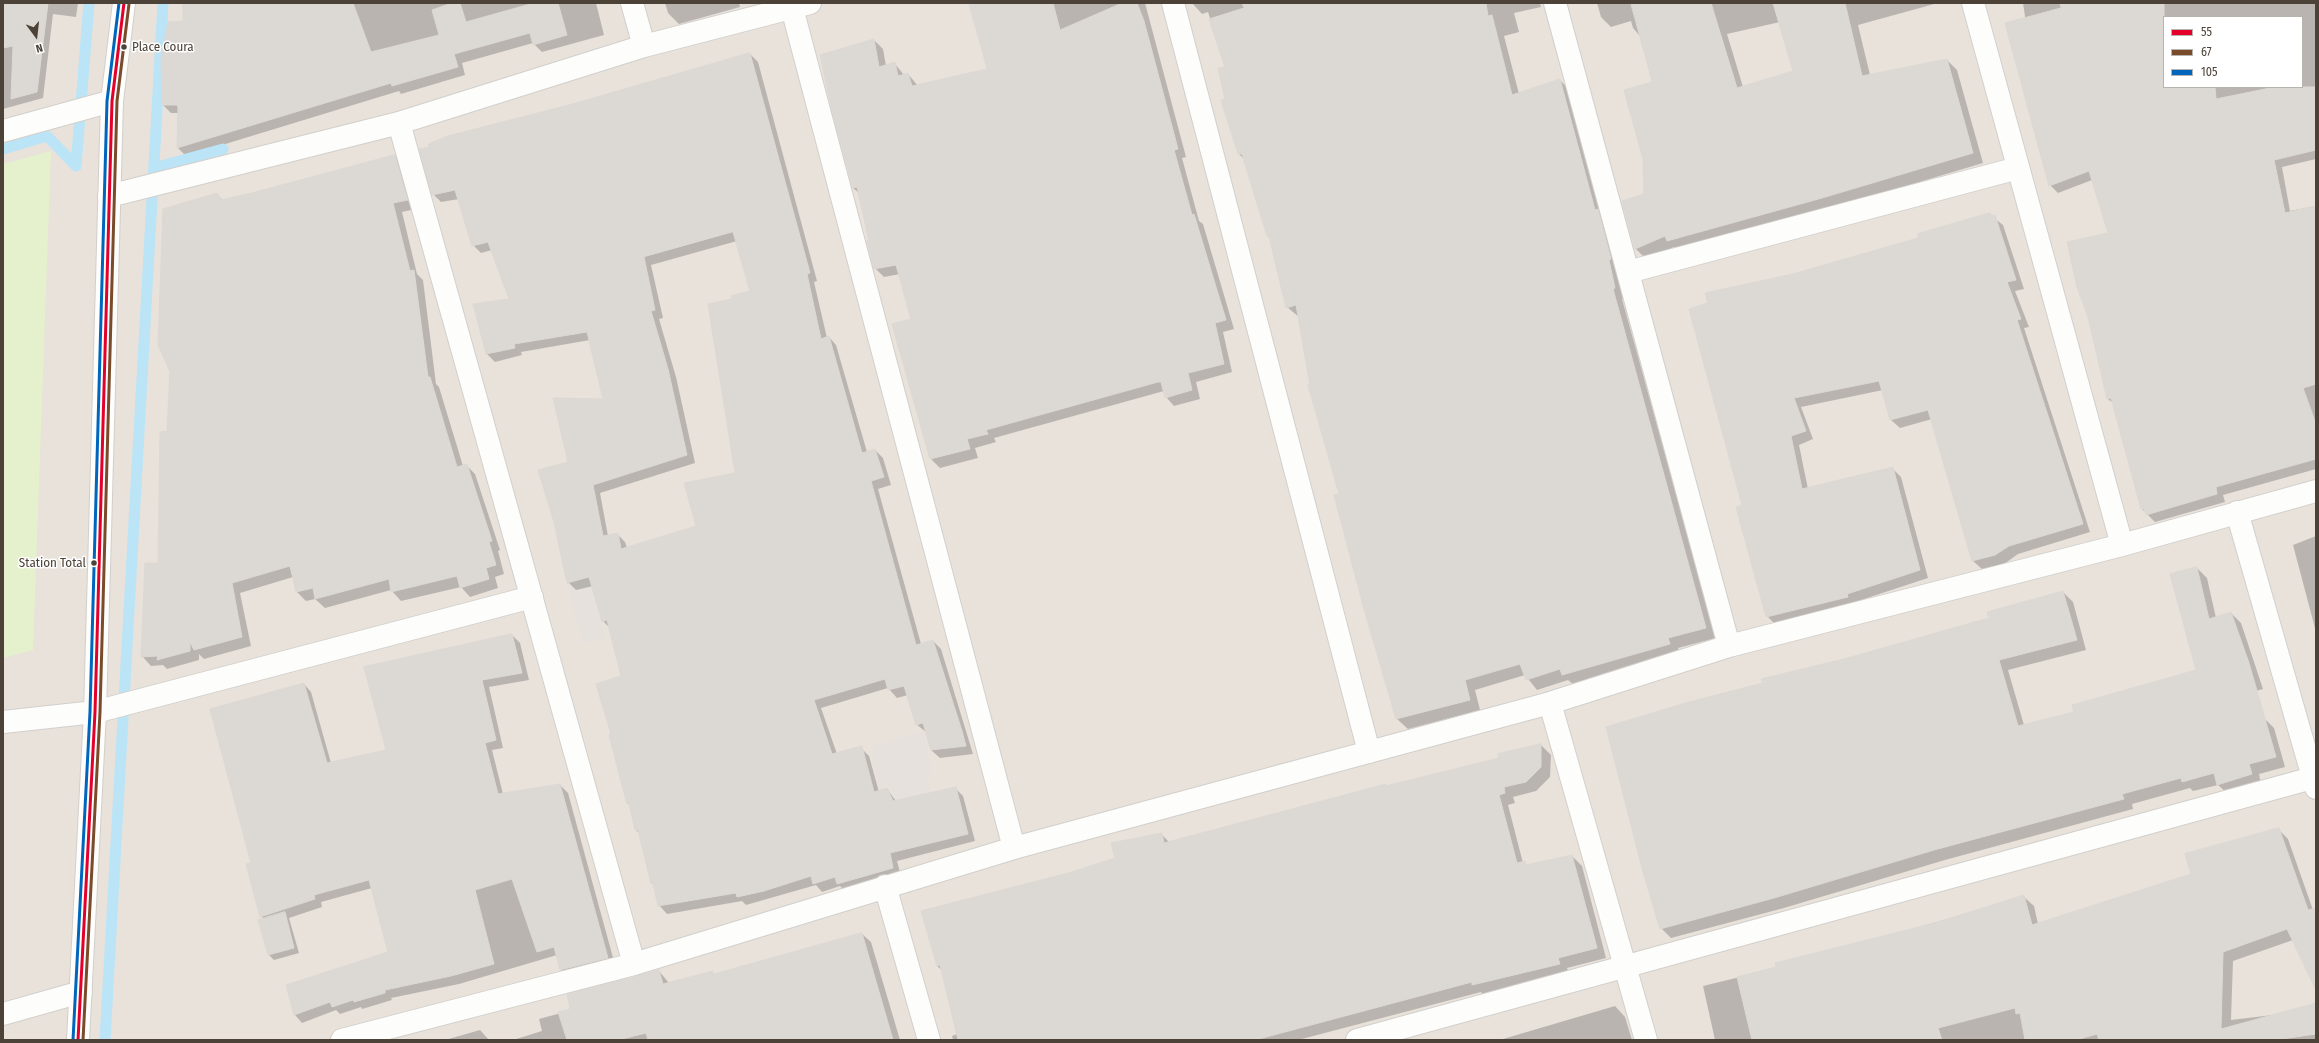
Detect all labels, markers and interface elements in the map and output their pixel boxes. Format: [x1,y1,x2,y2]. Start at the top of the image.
north arrow [16,16,56,56]
legend [2163,16,2303,88]
text: 55 [2201,25,2212,39]
place label: Place Coura [132,39,194,55]
text: N [34,41,44,55]
marker: Place Coura [119,42,129,52]
text: 67 [2201,45,2212,59]
text: 105 [2201,65,2217,79]
place label: Station Total [19,555,86,571]
marker: Station Total [89,558,99,568]

